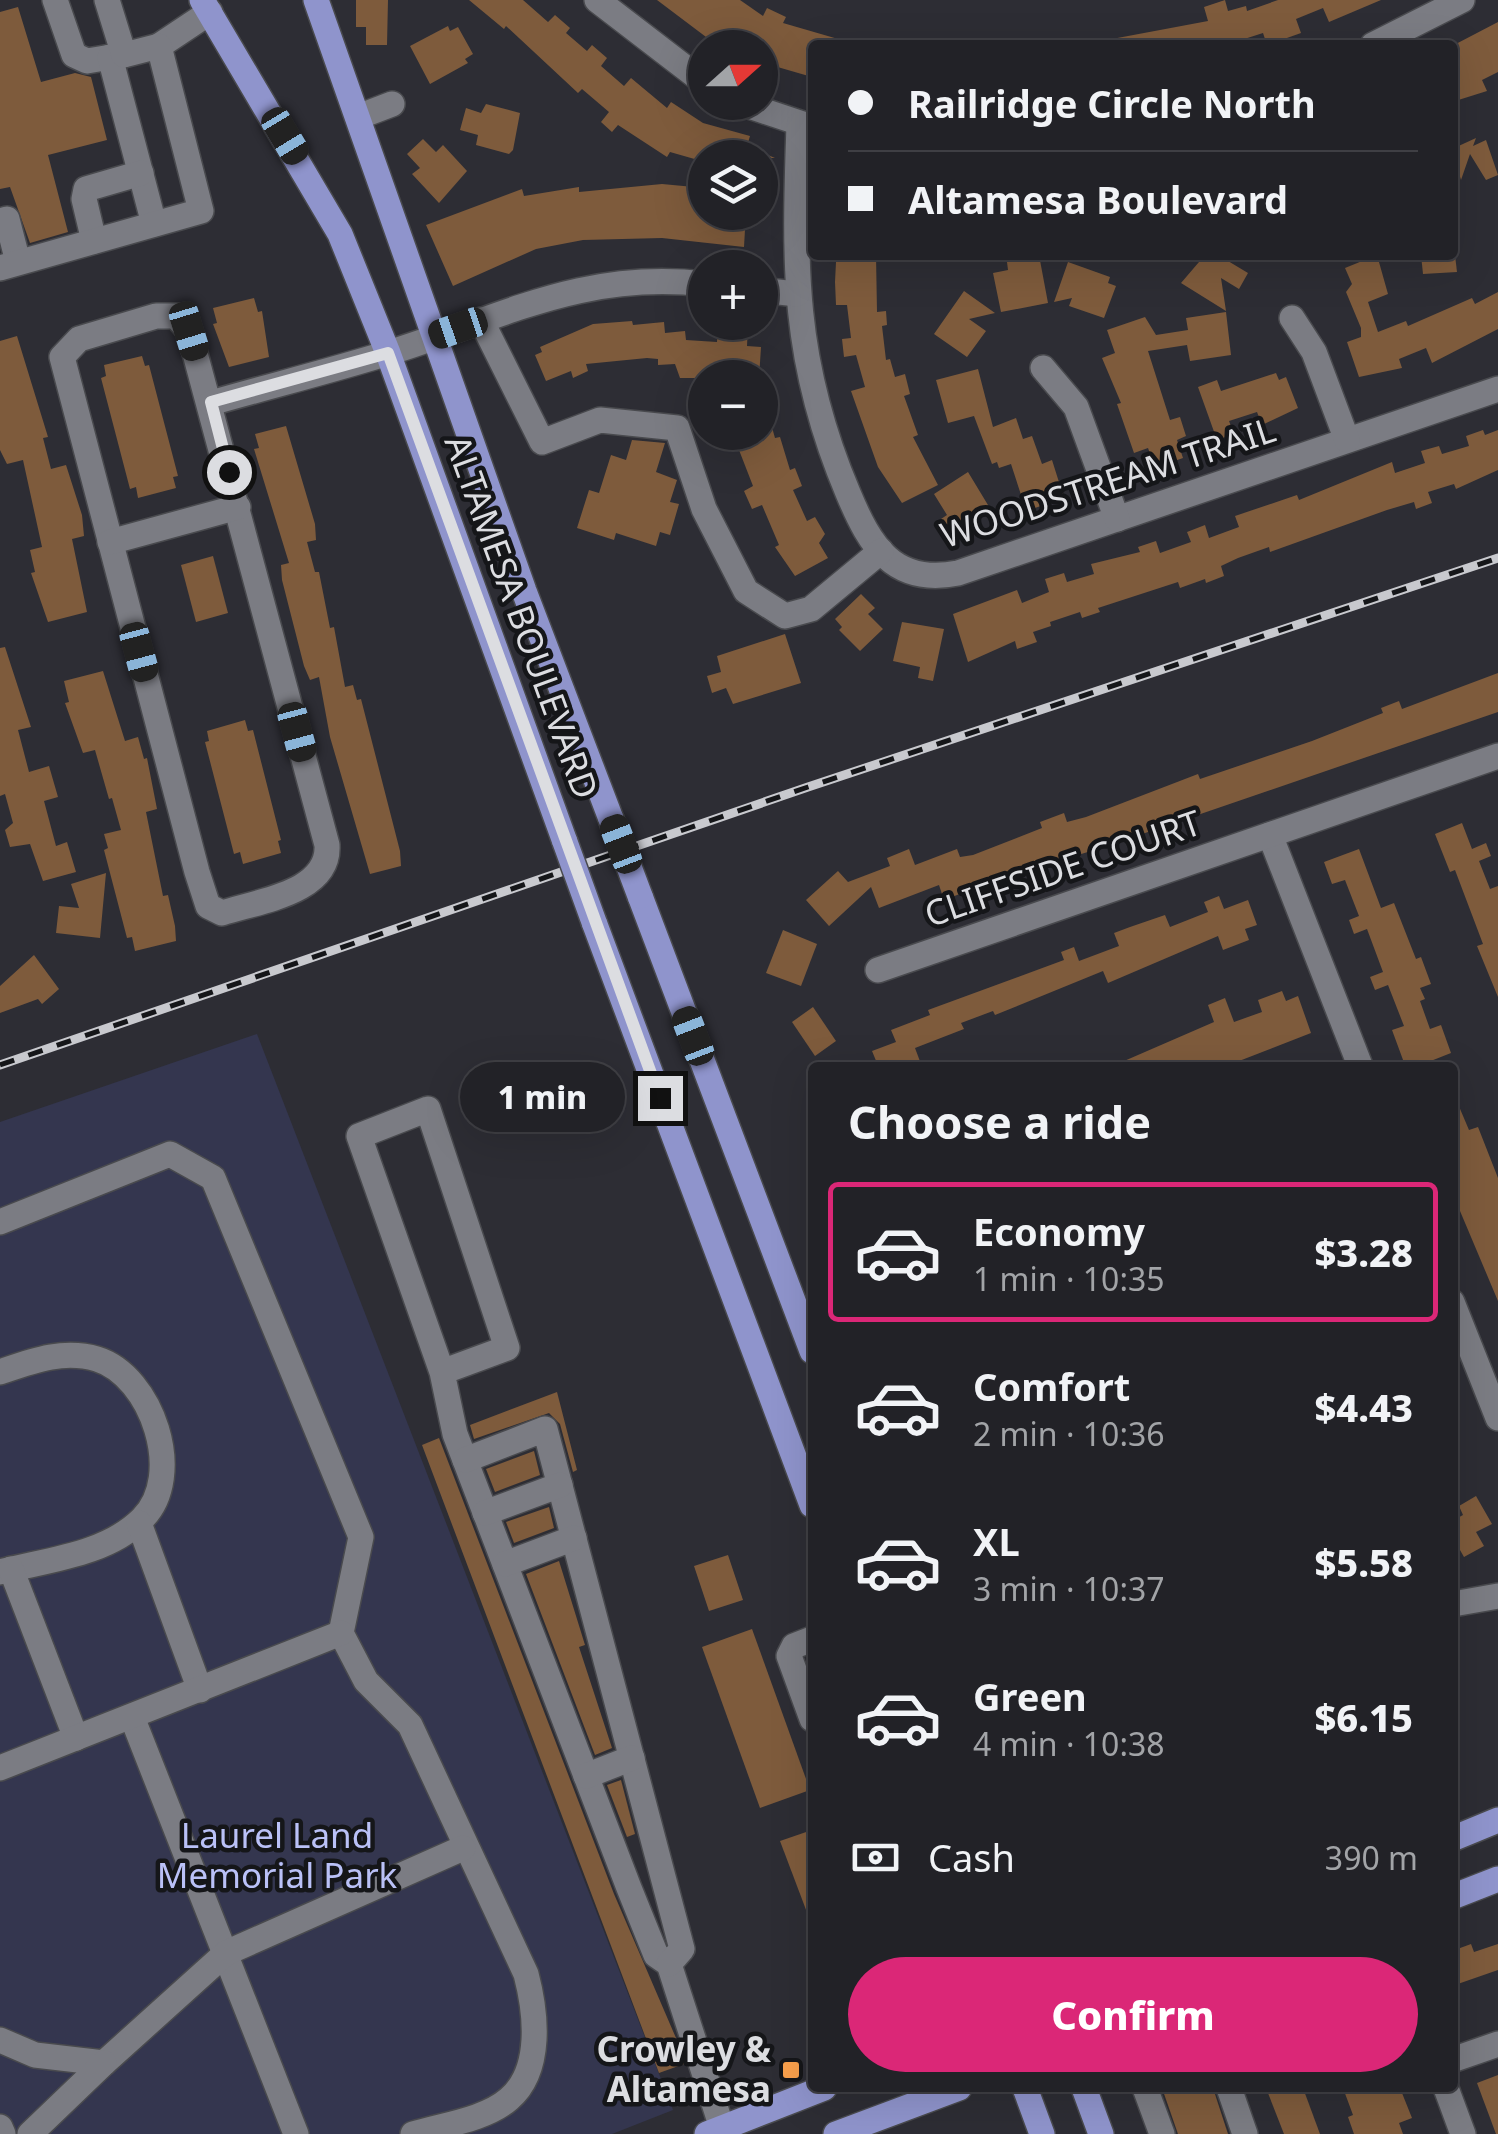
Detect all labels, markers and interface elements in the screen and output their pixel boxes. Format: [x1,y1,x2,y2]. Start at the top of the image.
north arrow [688,30,778,120]
map controls [688,30,778,450]
text: Railridge Circle North [908,77,1316,129]
car [257,103,313,169]
button: layers [688,140,778,230]
text: Altamesa Boulevard [908,173,1288,225]
button: + [688,250,778,340]
car [166,298,212,364]
car [425,304,491,352]
button: − [688,360,778,450]
street label: WOODSTREAM TRAIL [934,405,1281,558]
street label: ALTAMESA BOULEVARD [435,428,610,805]
route start [207,450,252,495]
car [117,619,161,685]
car [275,699,319,765]
street label: CLIFFSIDE COURT [918,798,1207,937]
car [596,811,646,877]
car [668,1003,718,1069]
callout: 1 min [460,1063,625,1133]
text: 1 min [498,1075,587,1118]
route end [638,1076,683,1121]
text: Choose a ride [848,1091,1151,1152]
text: Economy [973,1205,1145,1257]
icon: car [853,1207,943,1297]
text: $3.28 [1314,1226,1413,1278]
text: 1 min · 10:35 [973,1257,1165,1300]
text: Comfort [973,1360,1130,1412]
icon: car [853,1362,943,1452]
text: $4.43 [1314,1381,1413,1433]
text: 2 min · 10:36 [973,1412,1165,1455]
text: XL [973,1515,1020,1567]
icon: car [853,1517,943,1607]
text: $5.58 [1314,1536,1413,1588]
text: 3 min · 10:37 [973,1567,1165,1610]
text: Green [973,1670,1087,1722]
icon: car [853,1672,943,1762]
text: $6.15 [1314,1691,1413,1743]
text: 4 min · 10:38 [973,1722,1165,1765]
park label: Laurel Land Memorial Park [157,1811,398,1898]
icon: cash [848,1830,903,1885]
text: Cash [928,1831,1015,1883]
text: 390 m [1325,1836,1418,1879]
button: Confirm [848,1957,1418,2072]
place label: Crowley & Altamesa [596,2025,772,2112]
marker: Crowley & Altamesa [780,2059,802,2081]

